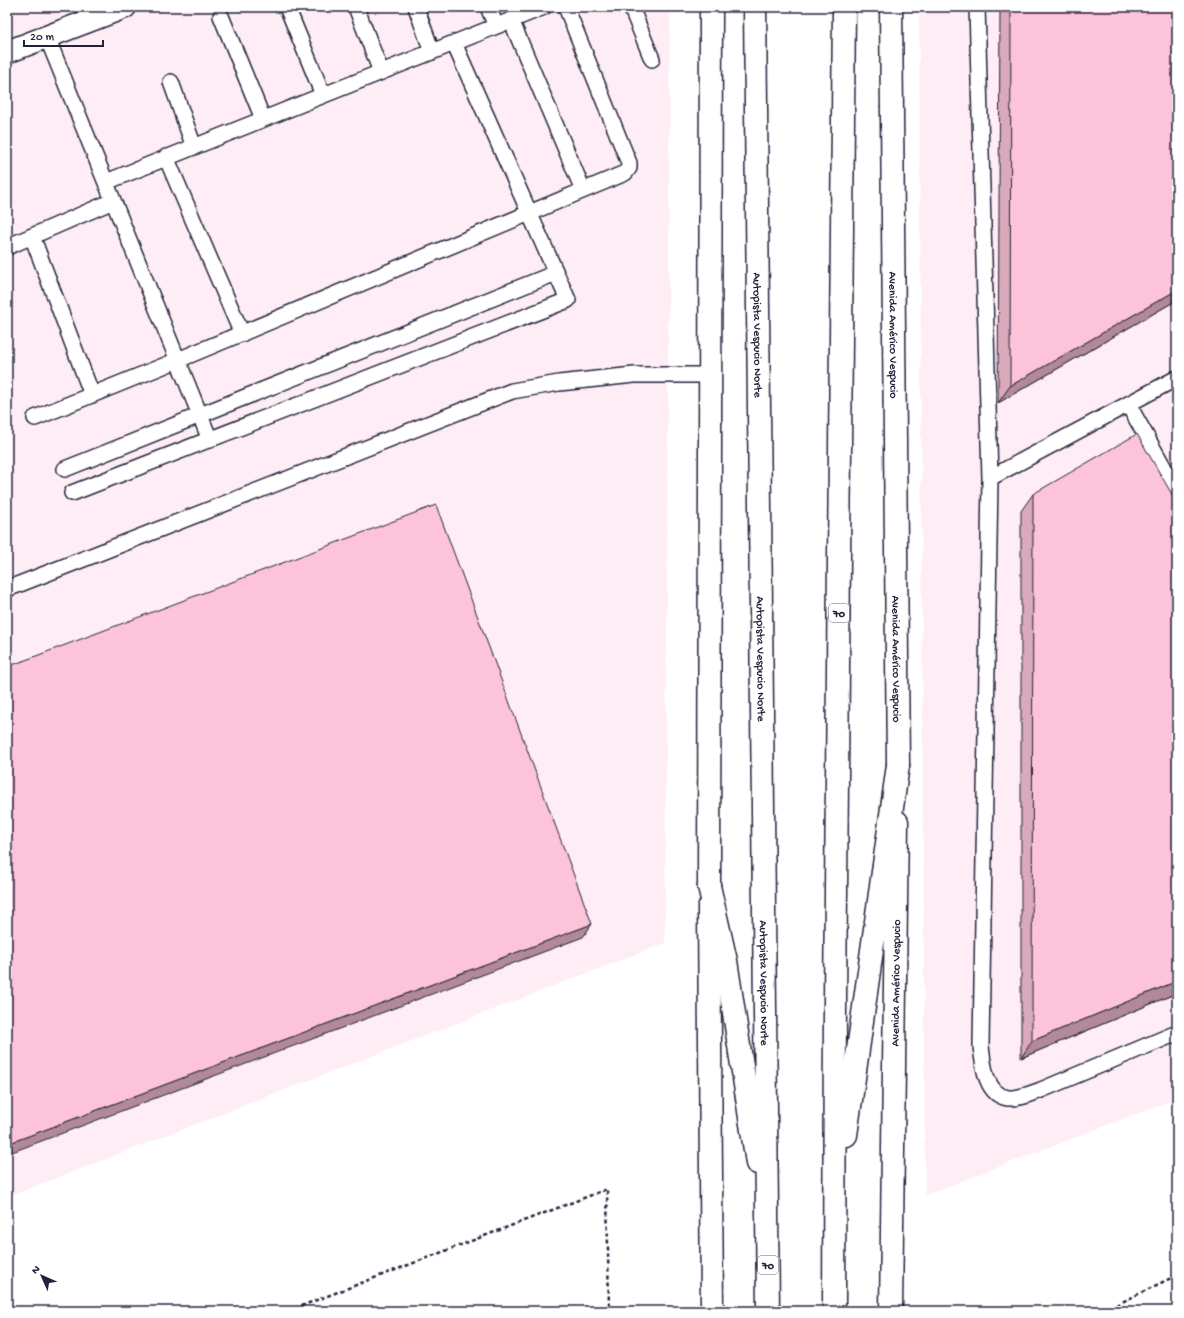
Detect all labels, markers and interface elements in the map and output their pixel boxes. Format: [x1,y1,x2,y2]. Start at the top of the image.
scale bar [24,22,103,48]
text: 20 m [30,31,55,45]
street label: Avenida Américo Vespucio [884,271,900,399]
street label: Autopista Vespucio Norte [749,272,764,399]
street label: Avenida Américo Vespucio [887,595,903,723]
street label: Autopista Vespucio Norte [752,596,767,722]
road number: 70 [829,604,849,622]
street label: Avenida Américo Vespucio [889,919,905,1047]
street label: Autopista Vespucio Norte [755,920,770,1046]
north arrow [22,1256,62,1296]
road number: 70 [758,1256,778,1274]
text: N [30,1264,43,1277]

